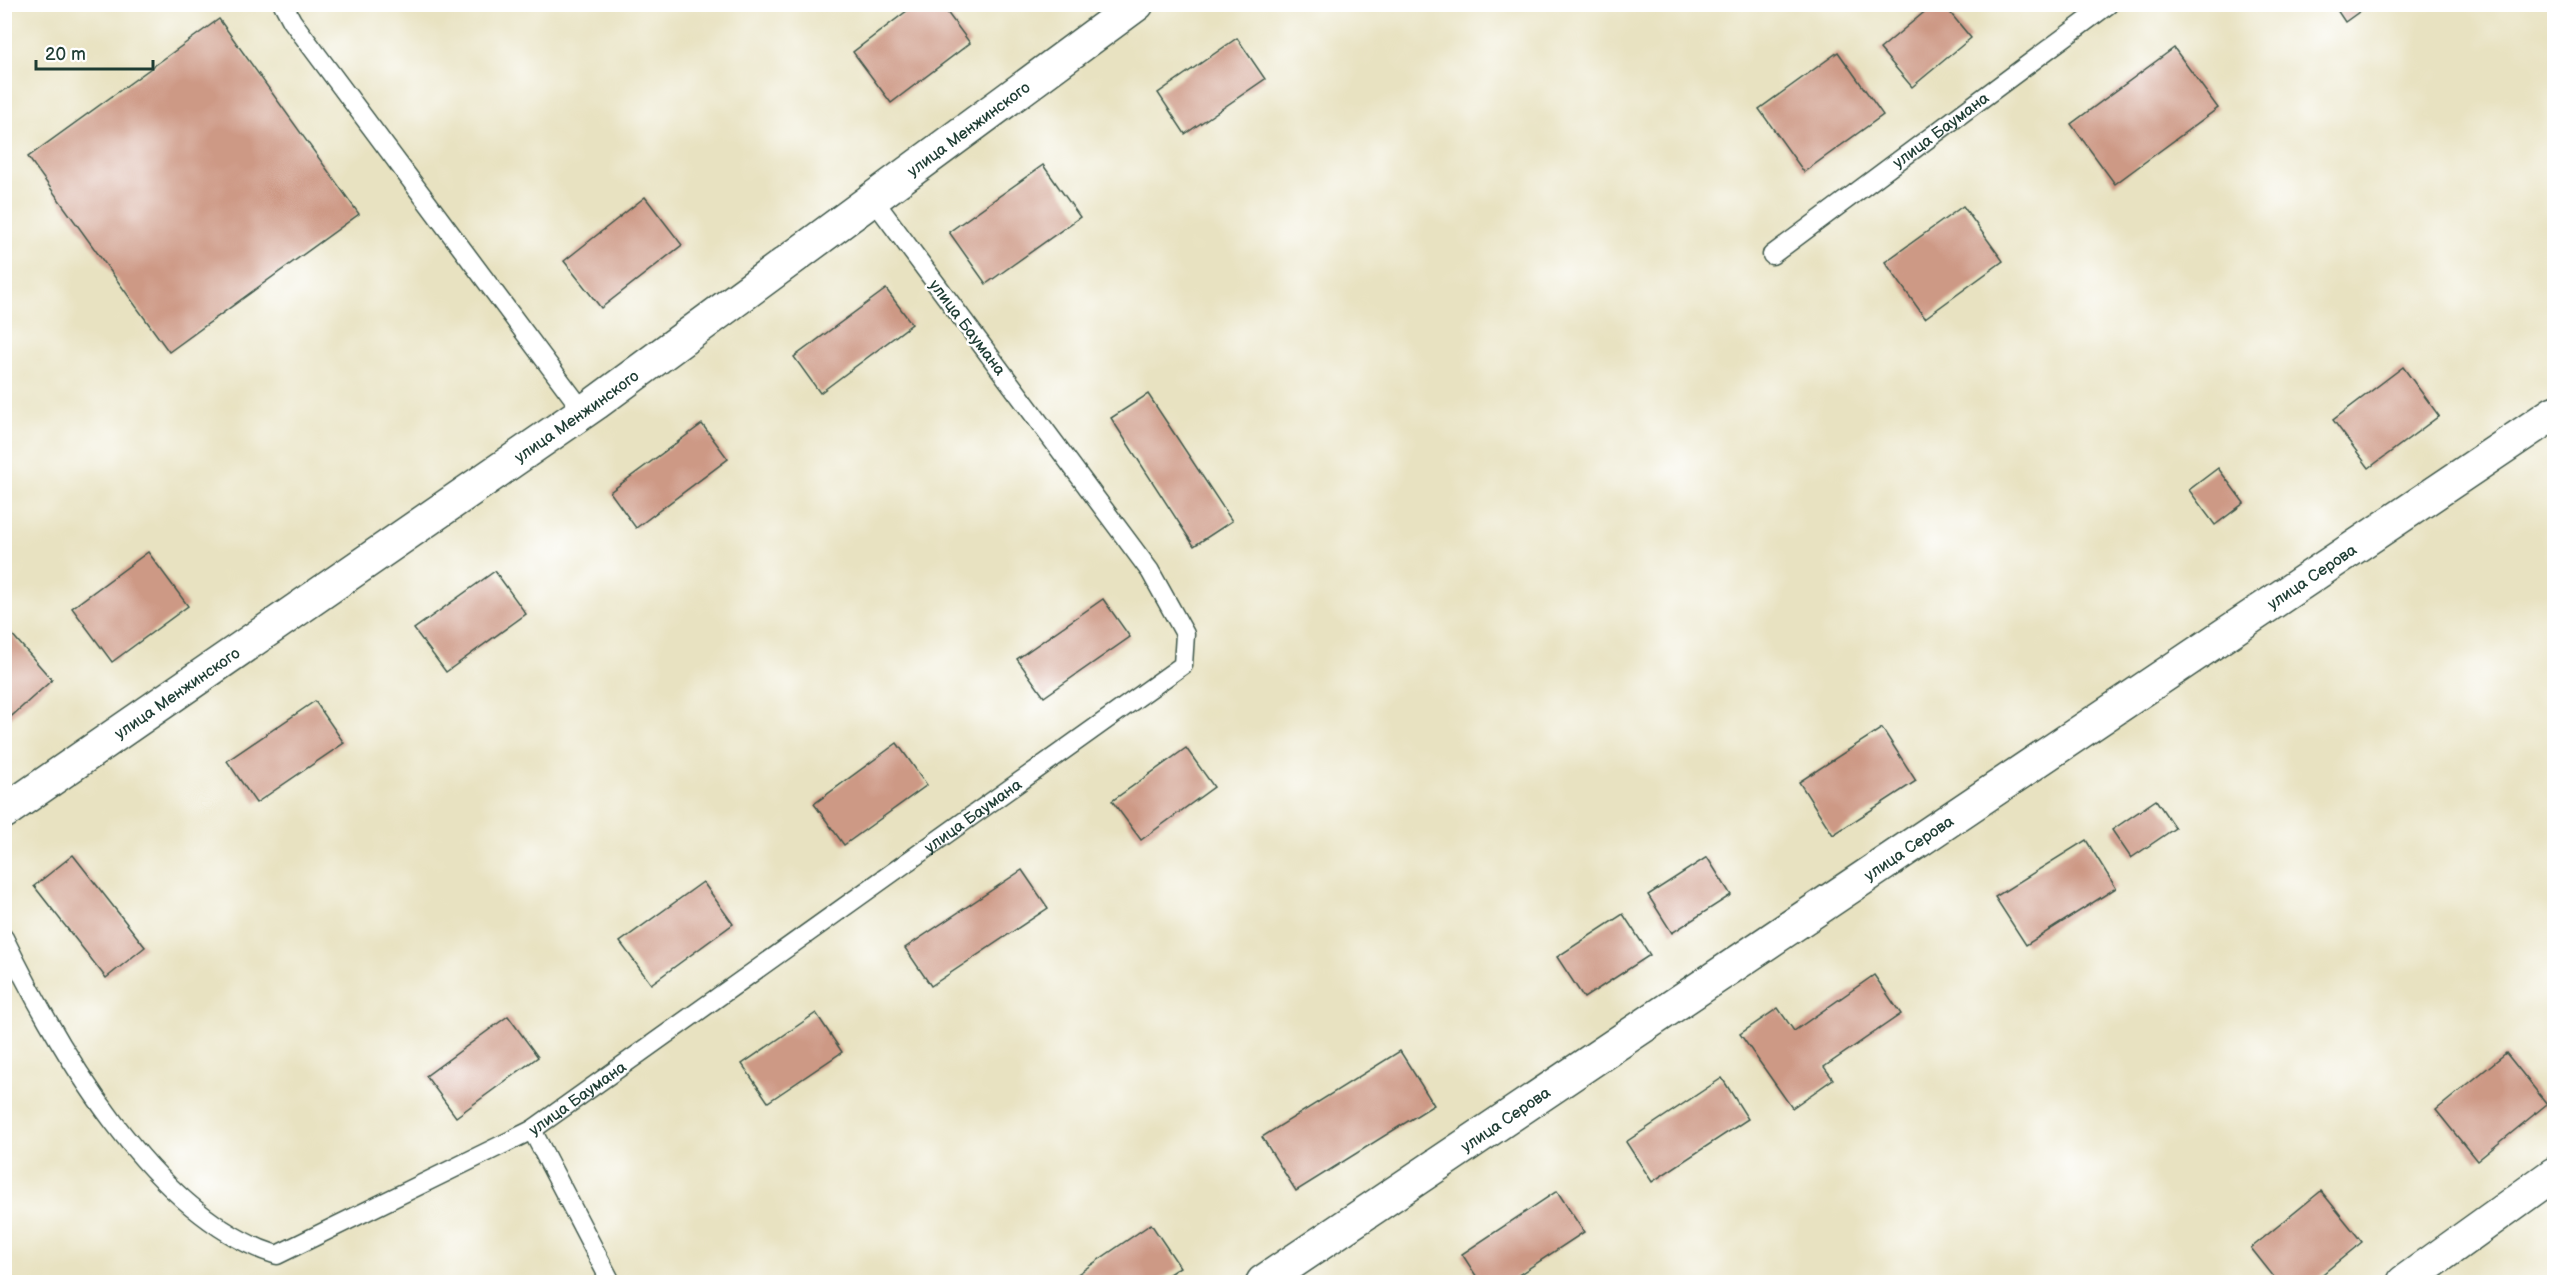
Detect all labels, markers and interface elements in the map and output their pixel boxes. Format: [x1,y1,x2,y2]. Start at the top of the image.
scale bar [36,33,153,71]
text: 20 m [45,44,86,65]
street label: улица Менжинского [904,78,1034,181]
street label: улица Баумана [1889,88,1994,173]
street label: улица Баумана [925,276,1009,380]
street label: улица Менжинского [511,367,643,467]
street label: улица Серова [2264,540,2361,614]
street label: улица Менжинского [111,644,244,744]
street label: улица Баумана [921,775,1026,858]
street label: улица Серова [1861,812,1958,886]
street label: улица Баумана [526,1057,631,1140]
street label: улица Серова [1458,1083,1555,1157]

